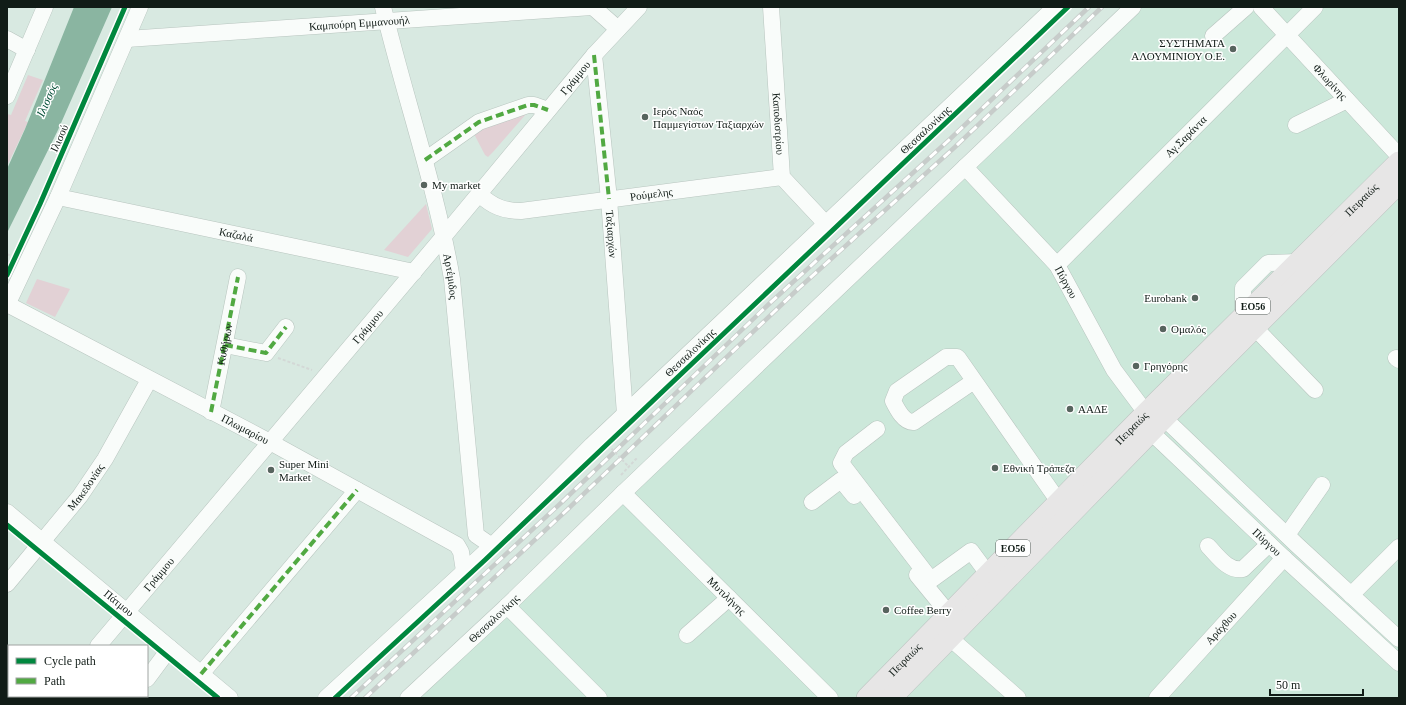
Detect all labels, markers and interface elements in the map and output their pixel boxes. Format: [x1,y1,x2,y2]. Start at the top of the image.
street label: Καμπούρη Εμμανουήλ [309,14,411,32]
place label: ΣΥΣΤΗΜΑΤΑ ΑΛΟΥΜΙΝΙΟΥ Ο.Ε. [1131,37,1225,62]
marker: ΣΥΣΤΗΜΑΤΑ ΑΛΟΥΜΙΝΙΟΥ Ο.Ε. [1228,44,1238,54]
street label: Γράμμου [558,58,593,97]
street label: Φλωρίνης [1311,62,1350,103]
water label: Ιλισσός [33,81,61,120]
street label: Καποδιστρίου [771,92,787,156]
street label: Θεσσαλονίκης [898,103,953,156]
place label: Ιερός Ναός Παμμεγίστων Ταξιαρχών [653,105,764,131]
marker: Ιερός Ναός Παμμεγίστων Ταξιαρχών [640,112,650,122]
street label: Αγ.Σαράντα [1163,113,1209,159]
street label: Ιλισού [48,122,71,154]
place label: My market [432,179,481,191]
marker: My market [419,180,429,190]
street label: Πειραιώς [1342,180,1381,218]
street label: Ρούμελης [629,185,674,203]
street label: Ταξιαρχών [604,210,619,258]
street label: Καζαλά [218,225,254,244]
street label: Αρτέμιδος [441,252,460,301]
street label: Πύργου [1053,264,1080,301]
place label: Eurobank [1144,292,1187,304]
marker: Eurobank [1190,293,1200,303]
road number: ΕΟ56 [1236,298,1270,314]
street label: Γράμμου [350,307,386,346]
street label: Κυθήρων [215,322,235,366]
place label: Ομαλός [1171,323,1206,335]
marker: Ομαλός [1158,324,1168,334]
street label: Θεσσαλονίκης [662,325,718,379]
place label: Γρηγόρης [1144,360,1188,372]
marker: Γρηγόρης [1131,361,1141,371]
place label: ΑΑΔΕ [1078,403,1108,415]
marker: ΑΑΔΕ [1065,404,1075,414]
street label: Πειραιώς [1113,408,1151,447]
street label: Πλωμαρίου [220,412,271,447]
place label: Super Mini Market [279,458,329,483]
street label: Μακεδονίας [65,461,107,513]
place label: Εθνική Τράπεζα [1003,462,1075,475]
marker: Εθνική Τράπεζα [990,463,1000,473]
marker: Super Mini Market [266,465,276,475]
street label: Πύργου [1250,526,1284,559]
road number: ΕΟ56 [996,540,1030,556]
street label: Γράμμου [141,554,177,593]
street label: Μυτιλήνης [705,574,749,618]
street label: Πάτμου [102,587,137,619]
street label: Θεσσαλονίκης [466,591,522,645]
place label: Coffee Berry [894,604,952,616]
marker: Coffee Berry [881,605,891,615]
street label: Αράχθου [1203,608,1239,647]
street label: Πειραιώς [886,640,924,678]
legend [8,645,148,697]
text: Cycle path [44,654,96,668]
scale bar [1270,671,1363,697]
text: Path [44,674,65,688]
text: 50 m [1276,678,1301,692]

